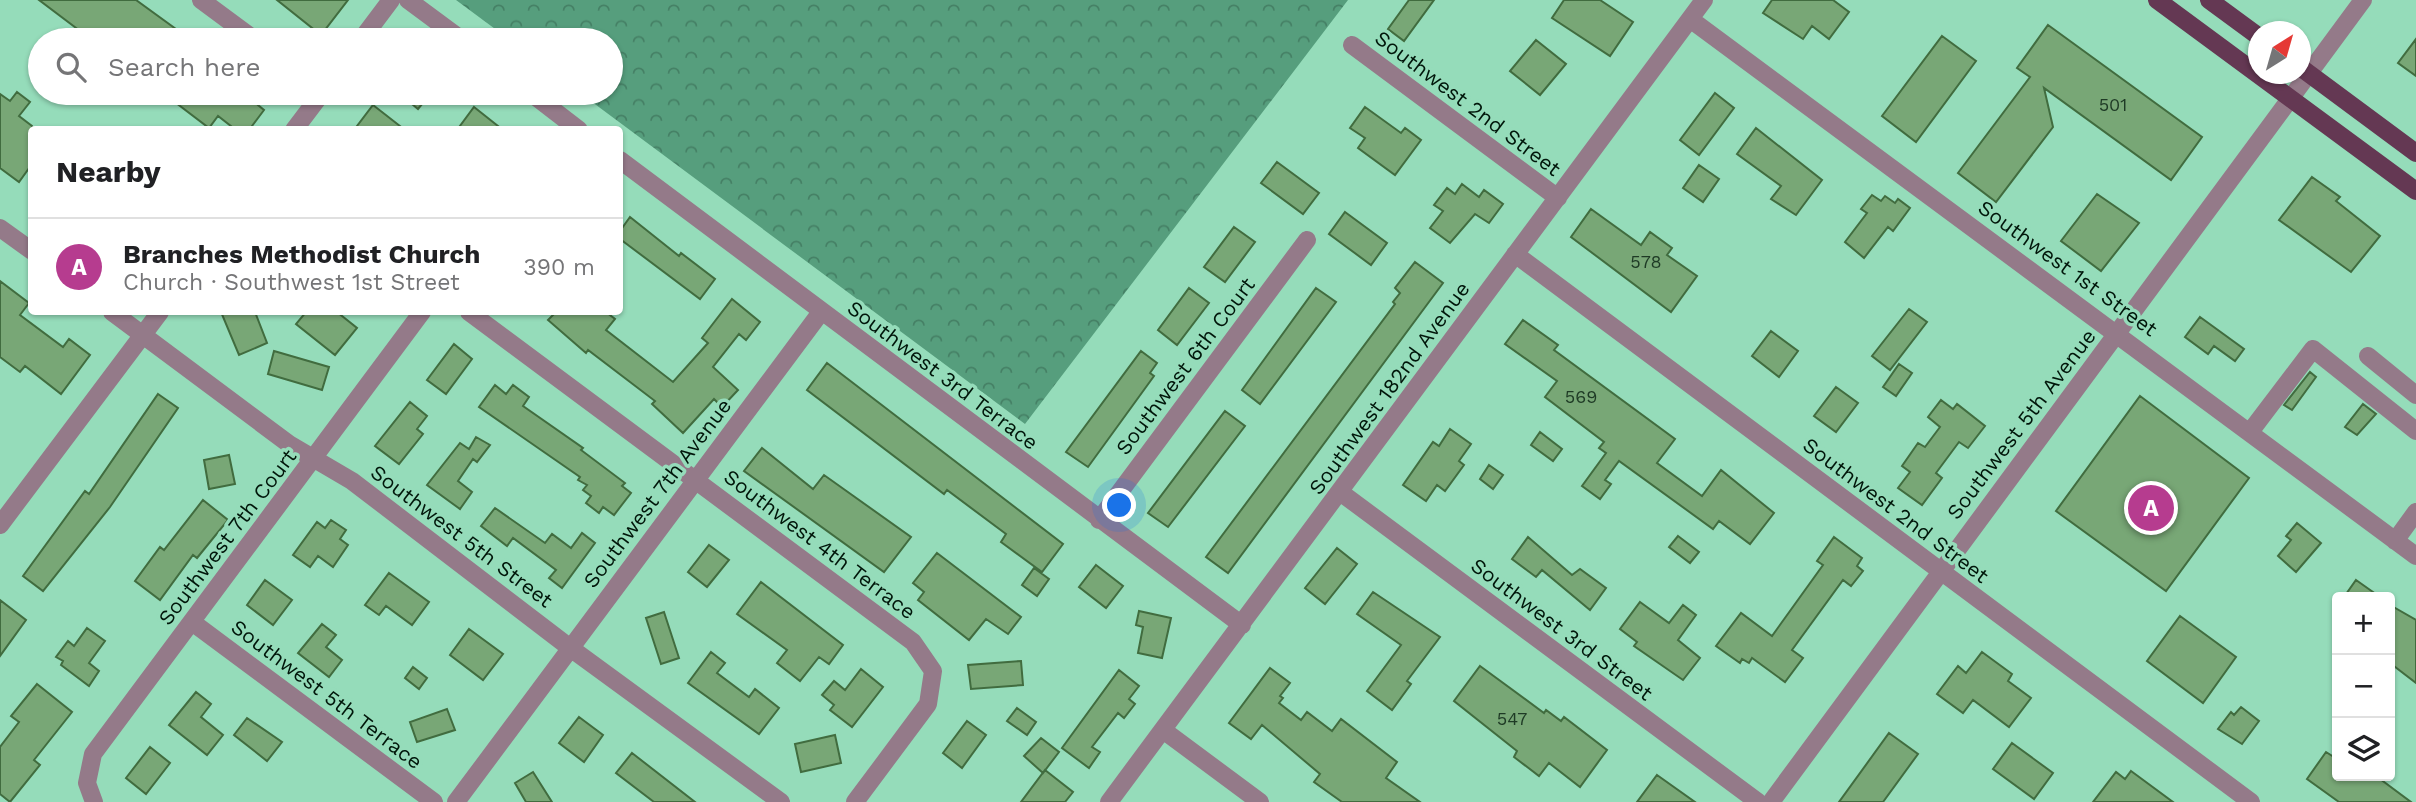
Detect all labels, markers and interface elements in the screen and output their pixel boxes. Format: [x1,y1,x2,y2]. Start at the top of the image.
north arrow [2248,21,2311,84]
street label: Southwest 2nd Street [1370,25,1566,181]
search box [28,28,623,105]
icon: search [52,48,90,86]
text: Search here [108,52,260,82]
house number: 501 [2099,94,2127,115]
text: Nearby [56,154,161,189]
street label: Southwest 1st Street [1974,195,2162,341]
text: Branches Methodist Church [123,239,480,269]
house number: 578 [1630,251,1662,272]
text: A [71,254,87,281]
text: 390 m [523,254,595,281]
text: Church · Southwest 1st Street [123,269,460,296]
street label: Southwest 6th Court [1110,272,1260,460]
street label: Southwest 182nd Avenue [1303,277,1475,499]
street label: Southwest 3rd Terrace [843,295,1043,455]
street label: Southwest 5th Avenue [1941,324,2101,524]
house number: 569 [1565,386,1597,407]
street label: Southwest 7th Avenue [578,393,736,593]
street label: Southwest 2nd Street [1798,432,1994,588]
street label: Southwest 7th Court [153,444,301,630]
street label: Southwest 5th Street [366,459,558,613]
street label: Southwest 4th Terrace [719,464,921,624]
pin: A [2128,482,2174,534]
your location [1102,488,1136,522]
street label: Southwest 3rd Street [1466,553,1658,706]
map controls [2332,592,2395,781]
button: + [2332,592,2395,655]
street label: Southwest 5th Terrace [227,614,427,774]
button: − [2332,655,2395,718]
house number: 547 [1497,708,1527,729]
button: layers [2332,718,2395,781]

